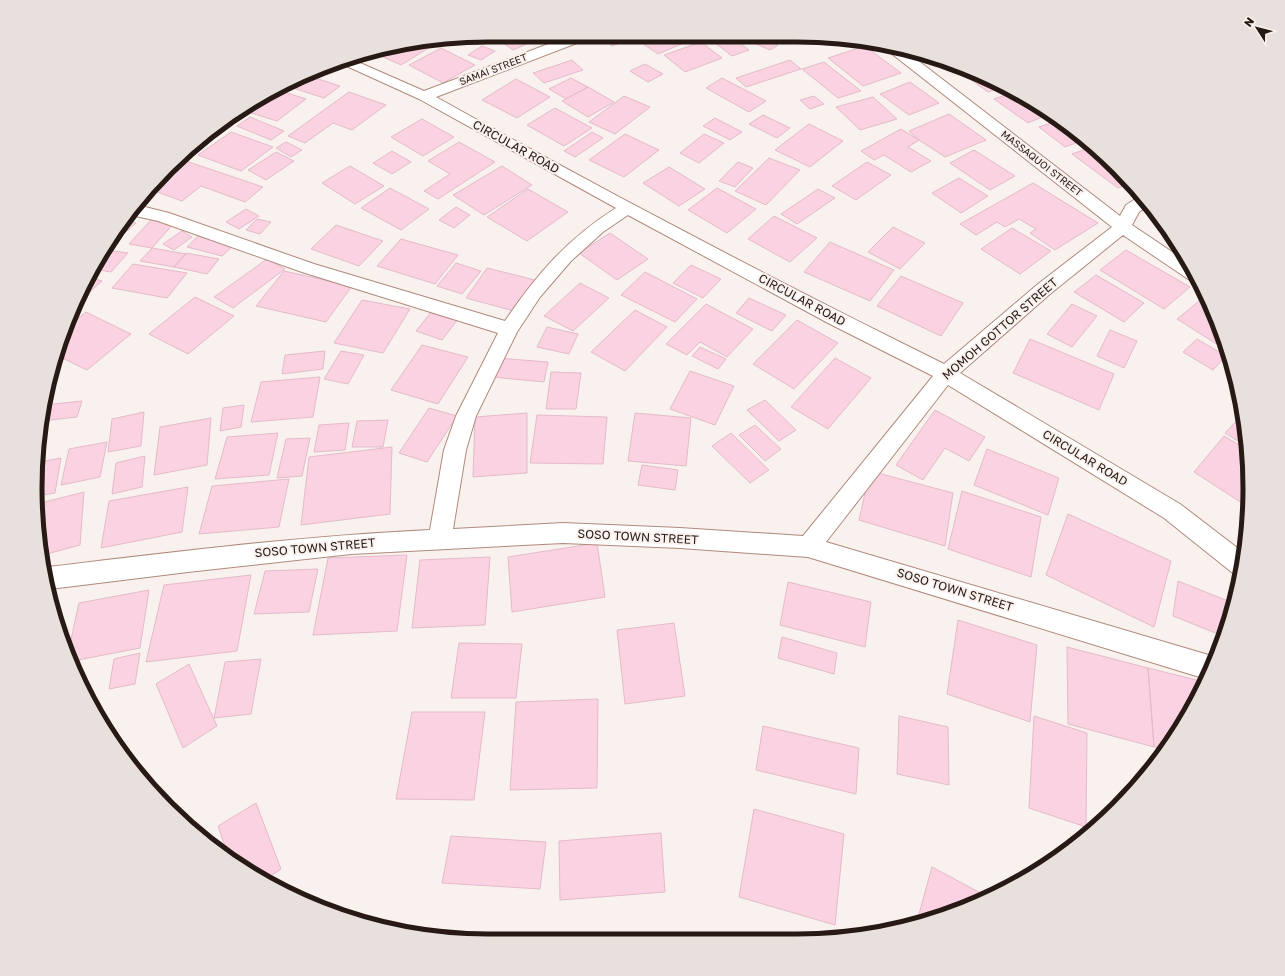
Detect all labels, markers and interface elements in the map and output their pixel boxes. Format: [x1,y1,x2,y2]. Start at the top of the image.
north arrow [1237,8,1277,48]
text: N [1241,15,1256,29]
street label: SAMAI STREET [457,51,529,87]
street label: CIRCULAR ROAD [470,117,562,177]
street label: MASSAQUOI STREET [999,128,1085,198]
street label: CIRCULAR ROAD [756,270,848,329]
street label: MOMOH GOTTOR STREET [939,274,1061,383]
street label: CIRCULAR ROAD [1040,426,1131,489]
street label: SOSO TOWN STREET [577,526,699,547]
street label: SOSO TOWN STREET [254,535,376,560]
street label: SOSO TOWN STREET [895,565,1016,615]

